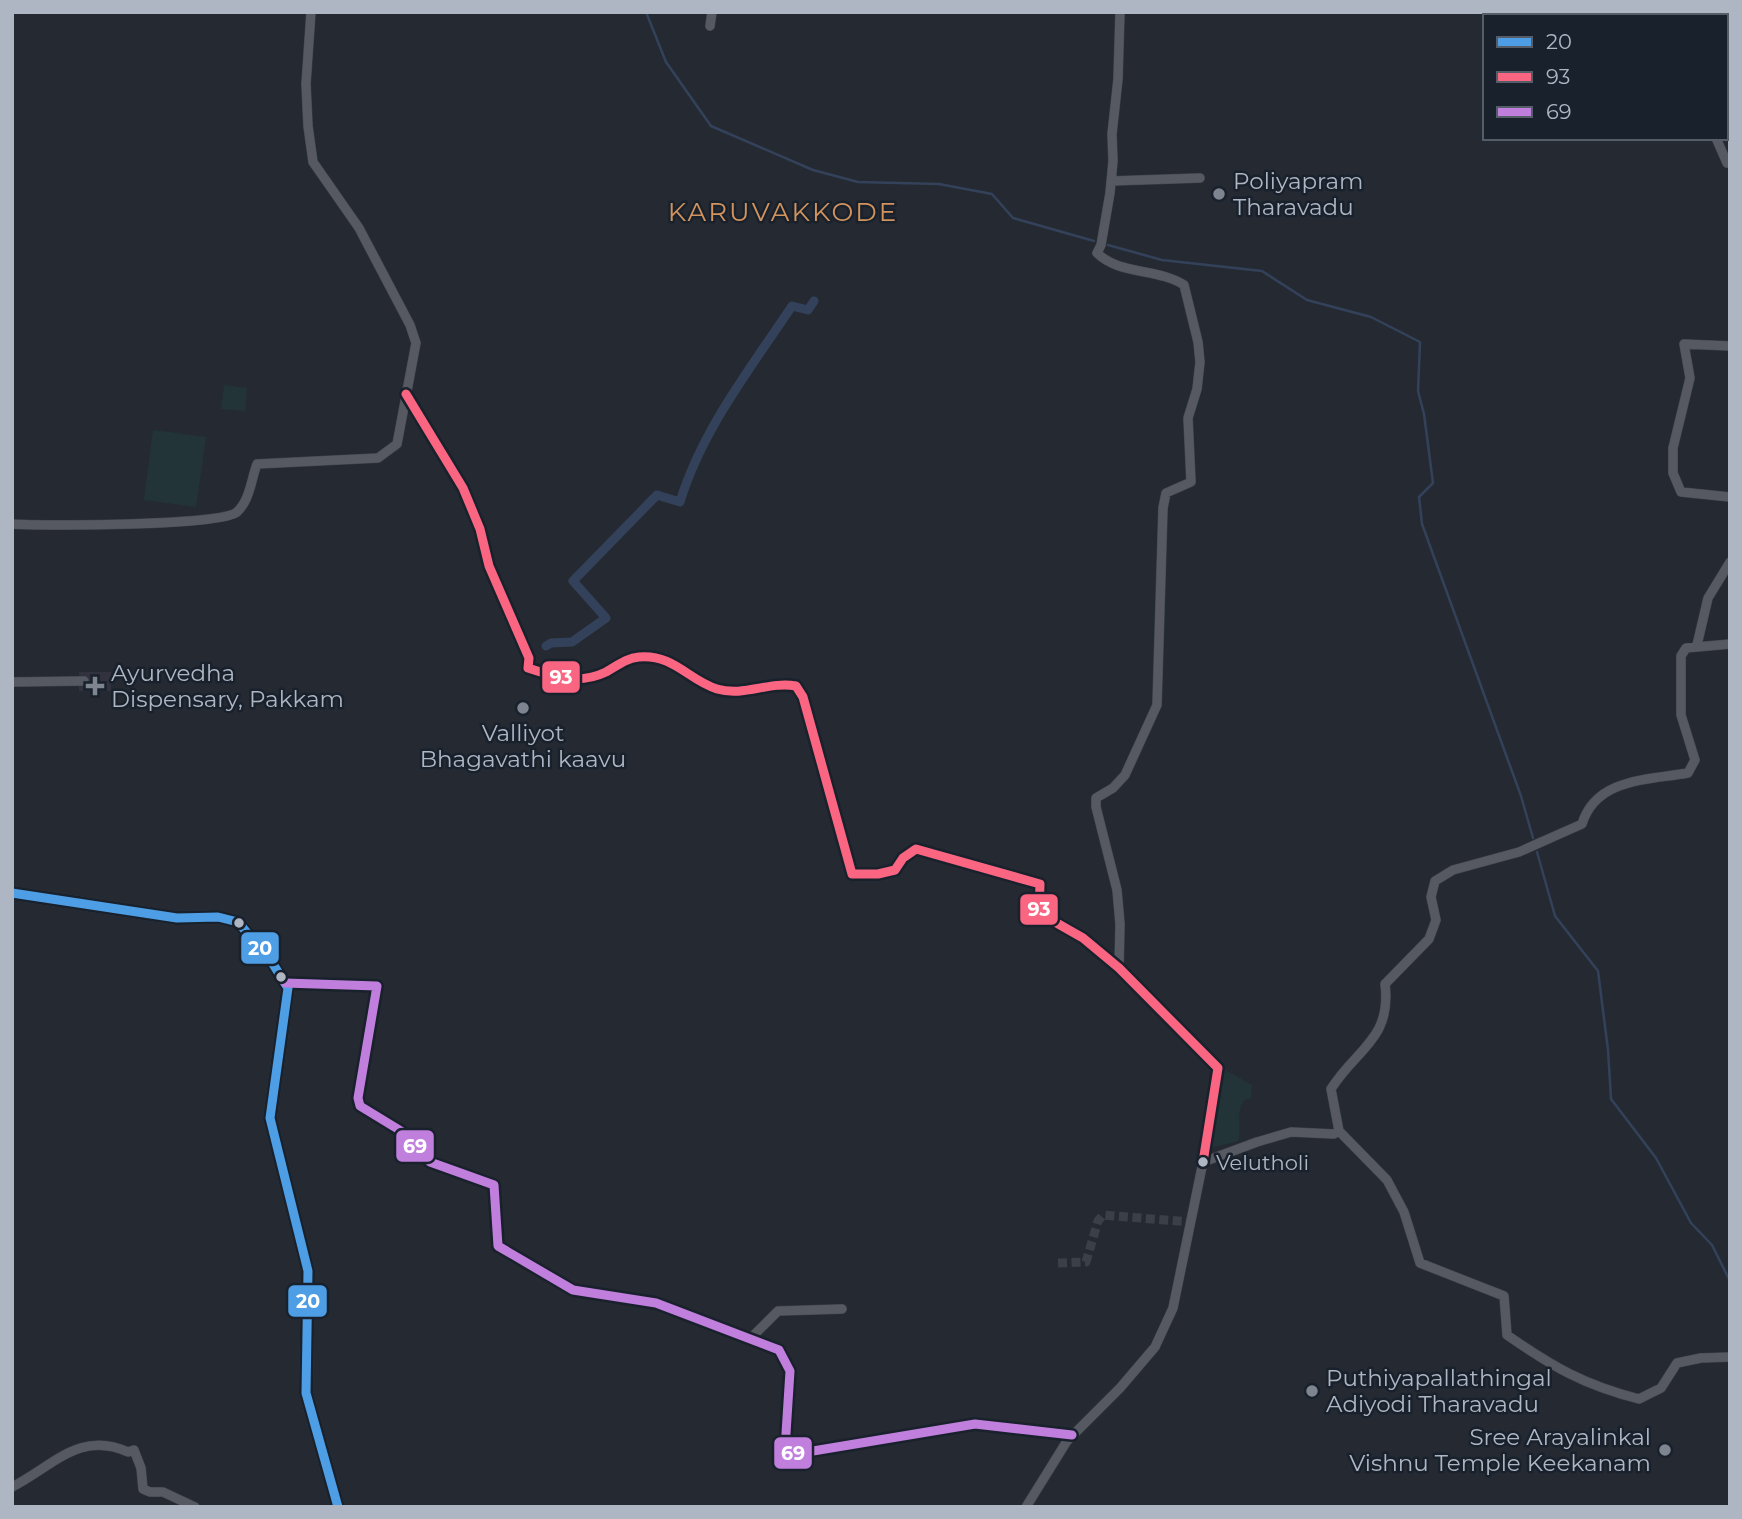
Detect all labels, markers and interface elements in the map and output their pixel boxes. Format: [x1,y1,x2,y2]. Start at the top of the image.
legend [1483,14,1728,140]
text: 20 [1546,29,1572,54]
text: 93 [1546,64,1570,89]
text: 69 [1546,99,1572,124]
place label: Poliyapram Tharavadu [1233,167,1363,221]
marker: Poliyapram Tharavadu [1211,186,1227,202]
district label: KARUVAKKODE [668,196,898,228]
place label: Ayurvedha Dispensary, Pakkam [111,659,344,713]
line badge: 93 [541,660,581,694]
text: 93 [549,666,573,689]
marker: Ayurvedha Dispensary, Pakkam [85,676,105,696]
marker: Valliyot Bhagavathi kaavu [515,700,531,716]
place label: Valliyot Bhagavathi kaavu [420,719,626,773]
line badge: 93 [1019,893,1059,926]
text: 93 [1027,898,1051,921]
unlabelled marker [232,916,246,930]
line badge: 20 [240,931,280,965]
text: 20 [248,937,272,960]
unlabelled marker [274,970,288,984]
line badge: 69 [395,1129,435,1163]
text: 69 [403,1135,427,1158]
place label: Velutholi [1216,1150,1309,1175]
marker: Velutholi [1196,1155,1210,1169]
line badge: 20 [287,1284,328,1318]
text: 20 [296,1290,320,1313]
place label: Puthiyapallathingal Adiyodi Tharavadu [1326,1364,1552,1418]
marker: Puthiyapallathingal Adiyodi Tharavadu [1304,1383,1320,1399]
place label: Sree Arayalinkal Vishnu Temple Keekanam [1349,1423,1651,1477]
line badge: 69 [773,1436,813,1470]
text: 69 [781,1442,805,1465]
marker: Sree Arayalinkal Vishnu Temple Keekanam [1657,1442,1673,1458]

